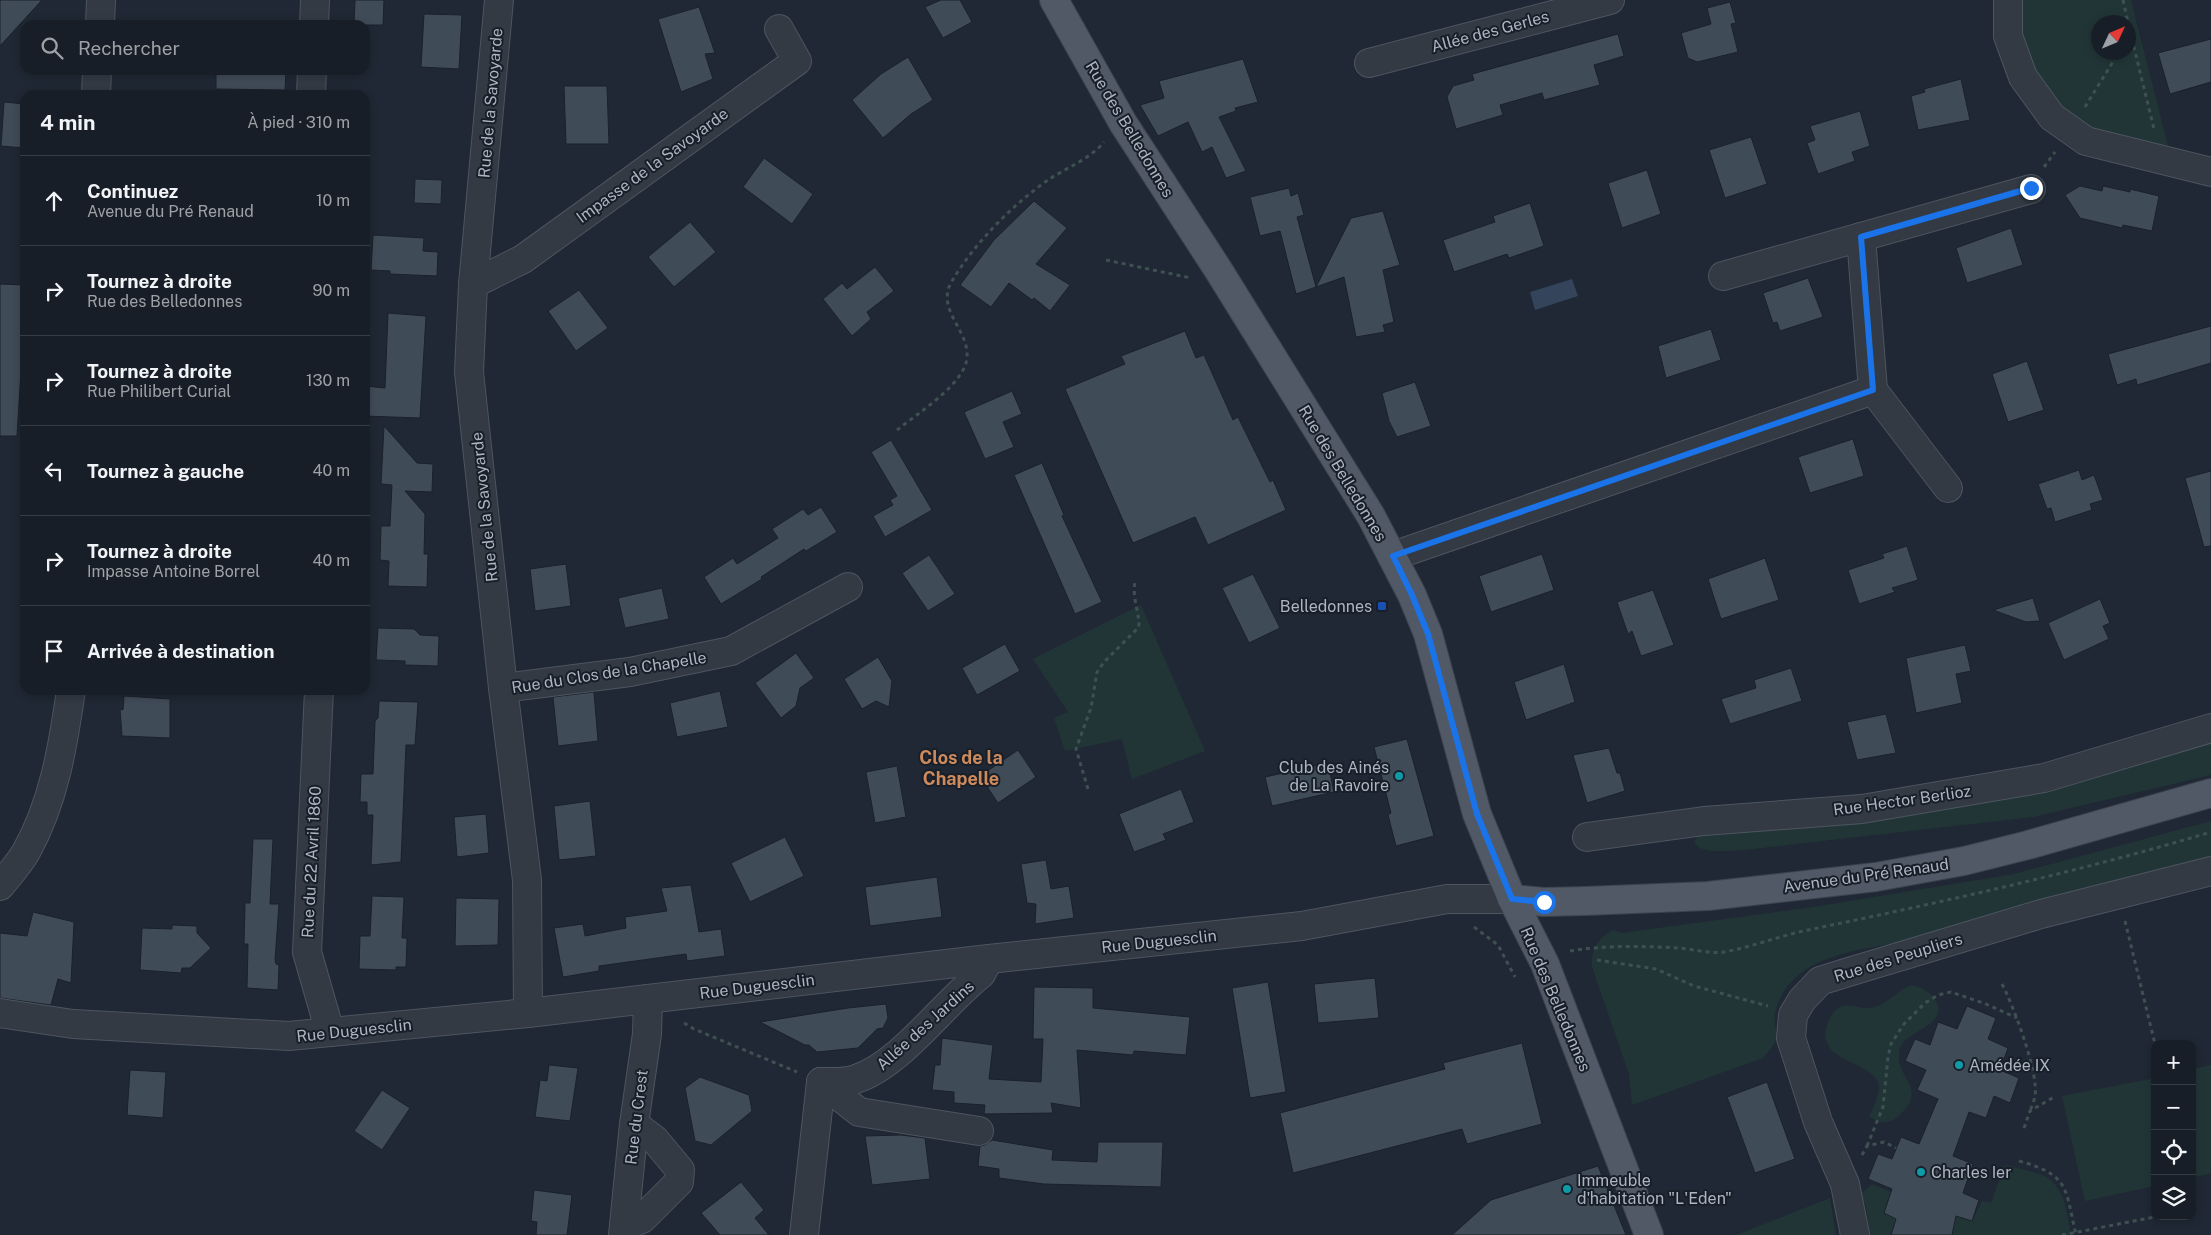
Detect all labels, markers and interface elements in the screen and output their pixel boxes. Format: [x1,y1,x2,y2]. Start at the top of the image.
street label: Allée des Gerles [1429,7,1551,56]
north arrow [2091,15,2136,60]
search box [20,20,370,75]
street label: Rue de la Savoyarde [474,27,507,179]
icon: search [38,34,66,62]
text: Rechercher [78,37,180,59]
street label: Rue des Belledonnes [1081,58,1178,201]
street label: Impasse de la Savoyarde [573,104,732,227]
text: 4 min [40,110,95,135]
text: À pied · 310 m [247,113,350,132]
route end [2020,177,2043,200]
text: Continuez [87,180,178,202]
icon: ahead [40,187,68,215]
text: 10 m [316,191,350,210]
text: Avenue du Pré Renaud [87,202,254,221]
text: Tournez à droite [87,270,232,292]
icon: right [40,277,68,305]
text: 90 m [313,281,350,300]
text: Rue des Belledonnes [87,292,242,311]
text: Tournez à droite [87,360,232,382]
icon: right [40,367,68,395]
text: 130 m [306,371,350,390]
text: Rue Philibert Curial [87,382,231,401]
street label: Rue des Belledonnes [1294,402,1391,545]
street label: Rue de la Savoyarde [467,431,502,583]
icon: left [40,457,68,485]
text: Tournez à gauche [87,460,244,482]
text: 40 m [312,461,350,480]
text: Tournez à droite [87,540,232,562]
icon: right [40,547,68,575]
text: 40 m [312,551,350,570]
text: Impasse Antoine Borrel [87,562,260,581]
place label: Belledonnes [1280,597,1372,616]
marker: Belledonnes [1376,600,1388,612]
icon: arrive [40,637,68,665]
text: Arrivée à destination [87,640,275,662]
street label: Rue du Clos de la Chapelle [510,648,708,697]
district label: Clos de la Chapelle [919,747,1003,789]
place label: Club des Ainés de La Ravoire [1279,758,1389,795]
marker: Club des Ainés de La Ravoire [1393,770,1405,782]
street label: Rue Hector Berlioz [1832,781,1972,820]
street label: Rue du 22 Avril 1860 [298,785,325,939]
street label: Avenue du Pré Renaud [1782,854,1950,897]
route start [1533,891,1556,914]
street label: Rue des Belledonnes [1516,924,1595,1074]
street label: Rue Duguesclin [1100,926,1218,957]
street label: Rue des Peupliers [1832,929,1965,986]
street label: Rue Duguesclin [698,970,816,1003]
street label: Allée des Jardins [873,977,978,1074]
street label: Rue Duguesclin [295,1015,413,1046]
map controls [2151,1040,2196,1220]
button: + [2151,1040,2196,1085]
place label: Amédée IX [1969,1056,2050,1075]
marker: Amédée IX [1953,1059,1965,1071]
street label: Rue du Crest [621,1068,652,1166]
button: − [2151,1085,2196,1130]
button: locate [2151,1130,2196,1175]
place label: Charles Ier [1931,1163,2011,1182]
marker: Charles Ier [1915,1166,1927,1178]
place label: Immeuble d'habitation "L'Eden" [1577,1171,1732,1208]
button: layers [2151,1175,2196,1220]
marker: Immeuble d'habitation "L'Eden" [1561,1183,1573,1195]

